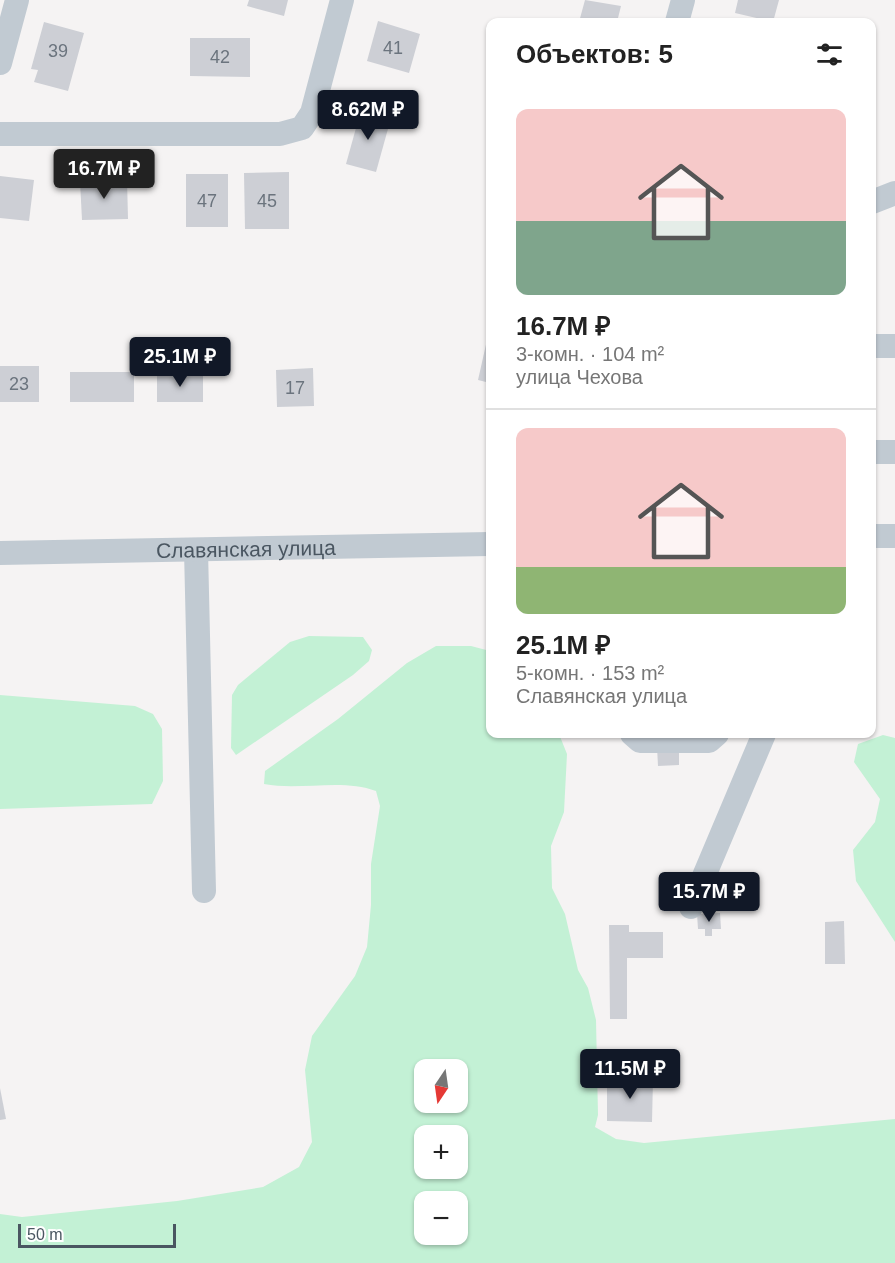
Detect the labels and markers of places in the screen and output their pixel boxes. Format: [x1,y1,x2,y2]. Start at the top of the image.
pin: 8.62M ₽ [313,90,423,141]
pin: 16.7M ₽ [49,149,159,200]
pin: 25.1M ₽ [125,337,235,388]
pin: 15.7M ₽ [654,872,764,923]
pin: 11.5M ₽ [575,1049,685,1100]

